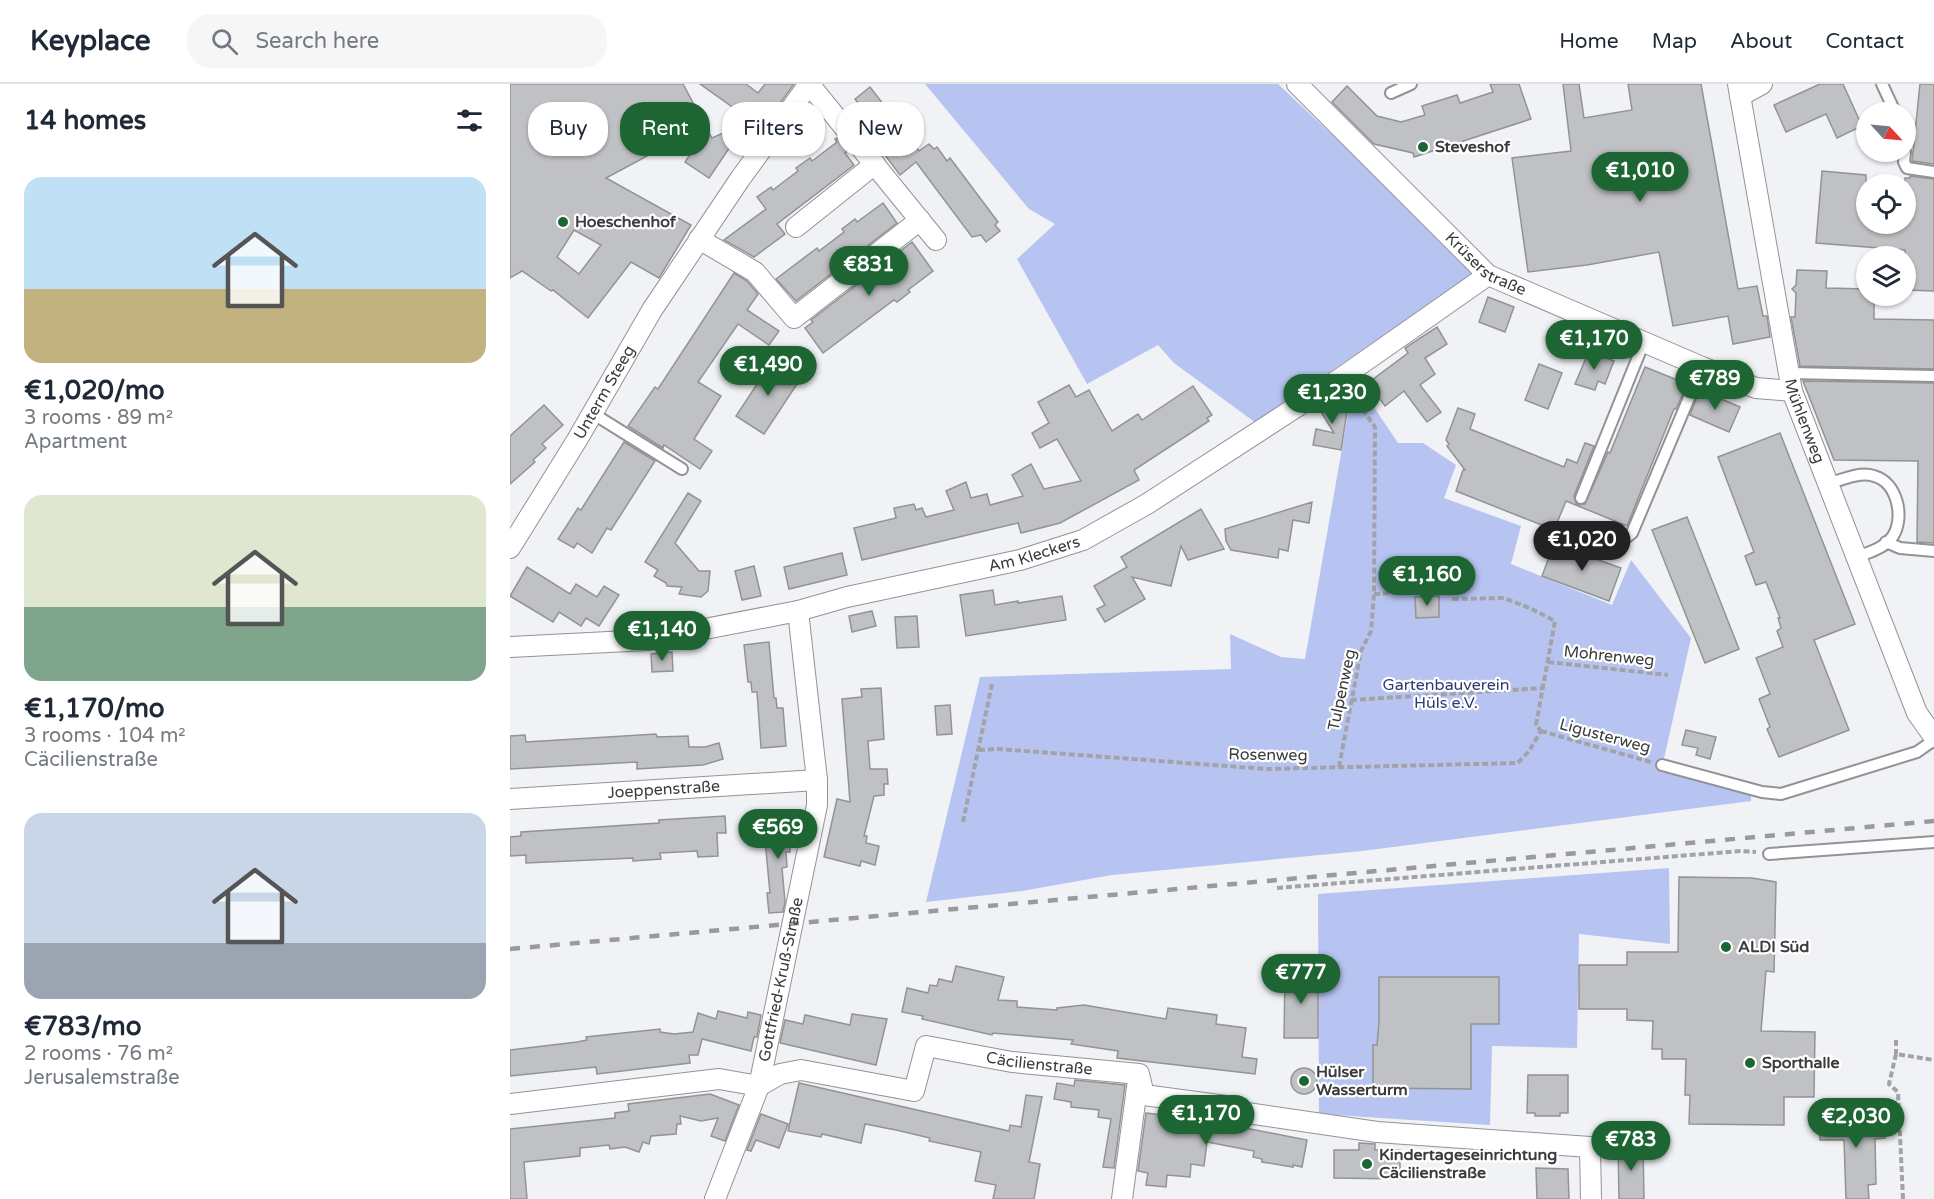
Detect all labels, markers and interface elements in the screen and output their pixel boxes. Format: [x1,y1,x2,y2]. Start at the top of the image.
search box [187,14,607,68]
text: Keyplace [30,24,151,58]
icon: search [208,25,241,58]
text: Search here [256,28,379,54]
text: Home [1559,29,1619,54]
text: Map [1652,29,1697,54]
text: About [1730,29,1792,54]
text: Contact [1825,29,1904,54]
chip: Buy [528,102,608,156]
chip: Rent [620,102,710,156]
chip: Filters [722,102,825,156]
chip: New [837,102,924,156]
north arrow [1856,102,1916,162]
map controls [1856,102,1916,306]
icon: filters [453,104,486,137]
text: 14 homes [24,105,146,136]
place label: Steveshof [1435,137,1511,157]
marker: Steveshof [1416,140,1430,154]
pin: €1,010 [1591,152,1689,203]
text: €1,010 [1605,159,1675,183]
button: locate [1856,174,1916,234]
place label: Hoeschenhof [575,212,677,232]
marker: Hoeschenhof [556,215,570,229]
icon: home [201,216,309,324]
street label: Krüserstraße [1441,228,1529,300]
pin: €831 [833,246,905,297]
button: layers [1856,246,1916,306]
text: €831 [843,253,895,277]
pin: €1,170 [1545,320,1643,371]
text: €1,170 [1559,327,1629,351]
street label: Unterm Steeg [569,342,639,443]
pin: €1,490 [719,346,817,397]
text: €1,490 [734,353,802,377]
pin: €789 [1679,360,1751,411]
text: €789 [1689,367,1741,391]
pin: €1,230 [1283,374,1381,425]
text: €1,020/mo [24,375,165,406]
street label: Mühlenweg [1780,377,1829,466]
text: €1,230 [1297,381,1367,405]
text: 3 rooms · 89 m² [24,406,173,430]
text: Apartment [24,430,127,454]
pin: €1,020 [1533,521,1631,572]
text: €1,020 [1547,528,1617,552]
street label: Am Kleckers [987,532,1083,576]
icon: home [201,534,309,642]
pin: €1,160 [1378,556,1476,607]
text: €1,160 [1392,563,1462,587]
pin: €1,140 [613,611,711,662]
text: €1,140 [627,618,697,642]
street label: Mohrenweg [1563,641,1655,671]
street label: Tulpenweg [1324,647,1360,733]
park label: Gartenbauverein Hüls e.V. [1383,675,1509,713]
text: €1,170/mo [24,693,165,724]
street label: Ligusterweg [1557,714,1653,758]
text: 3 rooms · 104 m² [24,724,186,748]
street label: Rosenweg [1228,744,1308,766]
text: Cäcilienstraße [24,748,158,772]
street label: Joeppenstraße [607,776,721,803]
pin: €569 [742,809,814,860]
text: €569 [752,816,804,840]
icon: home [201,852,309,960]
street label: Gottfried-Kruß-Straße [754,896,808,1063]
place label: ALDI Süd [1738,937,1809,957]
marker: ALDI Süd [1719,940,1733,954]
pin: €777 [1265,954,1337,1005]
text: €777 [1275,961,1327,985]
text: €783/mo [24,1011,142,1042]
text: 2 rooms · 76 m² [24,1042,173,1066]
street label: Cäcilienstraße [984,1047,1093,1080]
place label: Sporthalle [1762,1053,1840,1073]
marker: Sporthalle [1743,1056,1757,1070]
place label: Hülser Wasserturm [1316,1062,1408,1100]
text: Jerusalemstraße [24,1066,180,1090]
marker: Hülser Wasserturm [1297,1074,1311,1088]
pin: €1,170 [1157,1095,1255,1146]
pin: €2,030 [1807,1098,1905,1149]
text: €1,170 [1171,1102,1241,1126]
text: €2,030 [1821,1105,1891,1129]
pin: €783 [1595,1121,1667,1172]
text: €783 [1605,1128,1657,1152]
place label: Kindertageseinrichtung Cäcilienstraße [1379,1145,1557,1183]
marker: Kindertageseinrichtung Cäcilienstraße [1360,1157,1374,1171]

